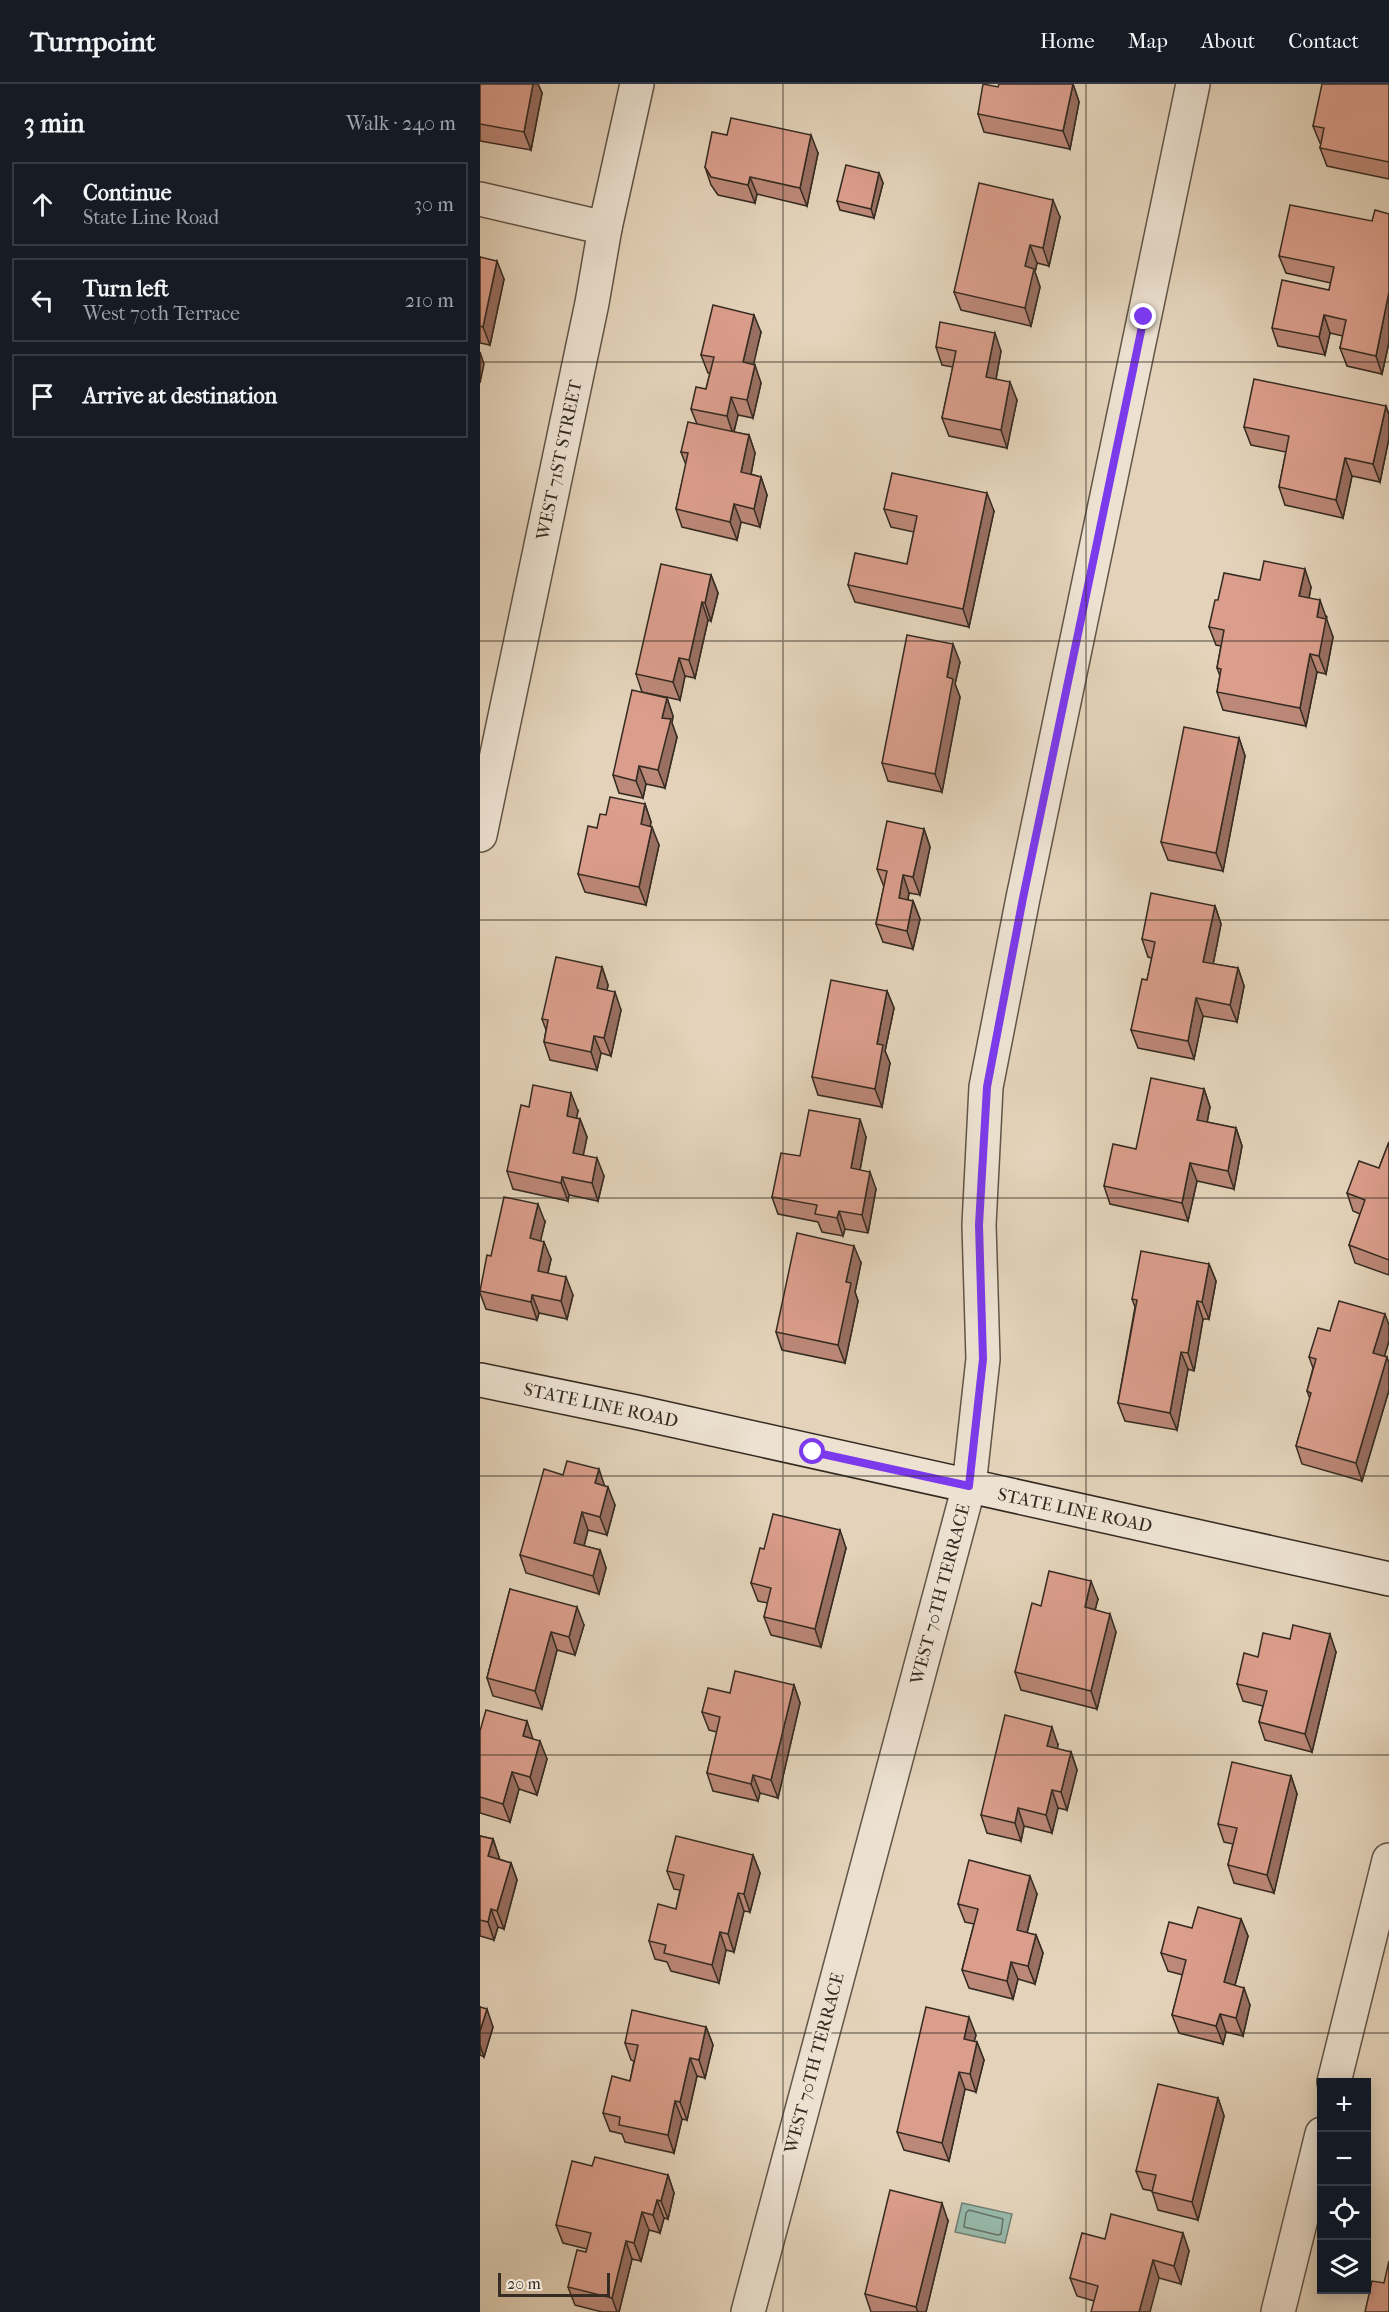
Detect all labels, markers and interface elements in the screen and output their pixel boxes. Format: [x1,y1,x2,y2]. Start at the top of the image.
text: Turnpoint [30,25,156,58]
text: Home [1040,29,1095,53]
text: Map [1128,29,1168,53]
text: About [1201,29,1255,53]
text: Contact [1288,29,1359,53]
text: 3 min [24,108,85,139]
text: Walk · 240 m [346,112,456,135]
text: Continue [83,180,172,206]
icon: ahead [26,188,59,221]
text: 30 m [414,193,454,216]
text: State Line Road [83,206,219,229]
text: Turn left [83,276,169,302]
icon: left [26,284,59,317]
text: 210 m [405,289,454,312]
text: West 70th Terrace [83,302,240,325]
route end [1130,303,1156,329]
street label: WEST 71ST STREET [532,377,587,543]
icon: arrive [26,380,59,413]
text: Arrive at destination [83,383,277,409]
street label: STATE LINE ROAD [522,1379,680,1432]
route start [799,1438,825,1464]
street label: STATE LINE ROAD [996,1484,1154,1537]
street label: WEST 70TH TERRACE [906,1501,975,1688]
street label: WEST 70TH TERRACE [780,1970,849,2157]
map controls [1317,2078,1371,2294]
button: + [1317,2078,1371,2132]
button: − [1317,2132,1371,2186]
button: locate [1317,2186,1371,2240]
button: layers [1317,2240,1371,2294]
scale bar [498,2270,610,2298]
text: 20 m [507,2274,541,2293]

